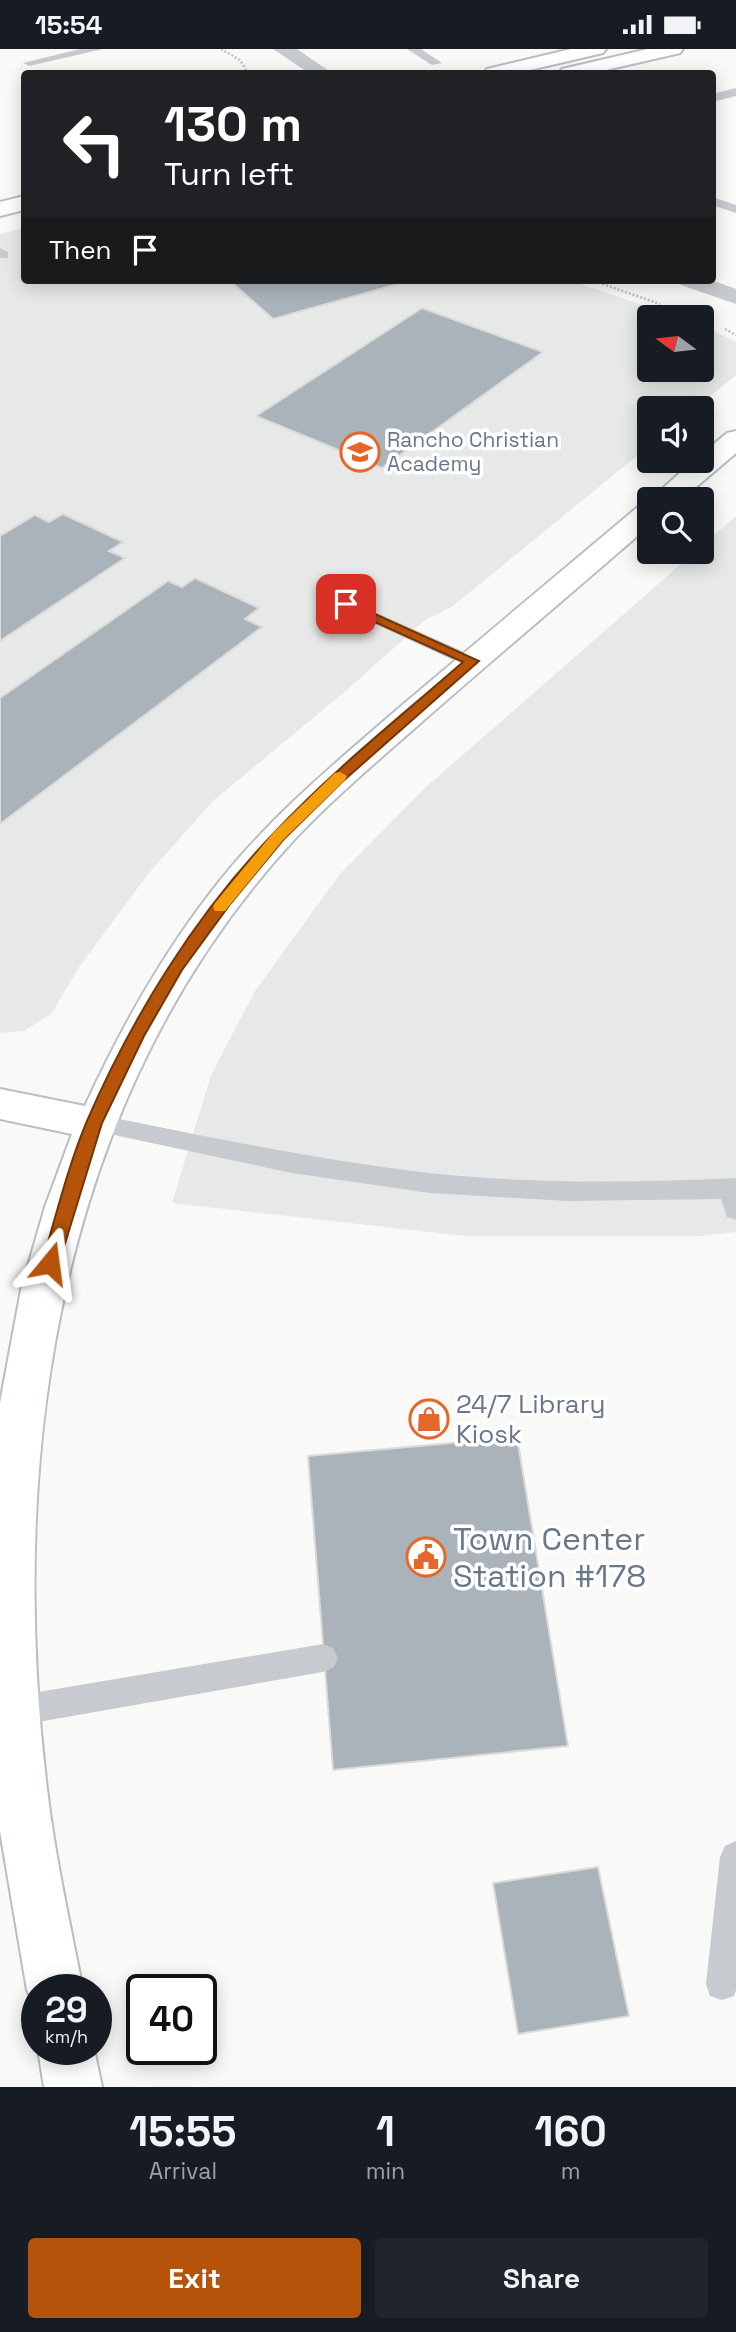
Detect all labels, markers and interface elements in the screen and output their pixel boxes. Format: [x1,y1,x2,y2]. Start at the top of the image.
text: 15:54 [35,8,102,42]
text: 130 m [164,93,302,155]
icon: left [49,98,140,189]
text: Turn left [164,154,294,194]
icon: arrive [126,231,164,269]
text: Then [49,233,112,267]
north arrow [637,305,714,381]
map controls [637,305,714,564]
button: sound [637,396,714,473]
place label: Rancho Christian Academy [387,426,559,477]
school or university icon: Rancho Christian Academy [339,431,381,473]
button: search [637,487,714,564]
pin [316,574,376,634]
icon: arrive [327,585,365,623]
position arrow [13,1226,87,1300]
place label: 24/7 Library Kiosk [456,1387,605,1451]
shop icon: 24/7 Library Kiosk [408,1398,450,1440]
place label: Town Center Station #178 [453,1519,646,1596]
public building icon: Town Center Station #178 [405,1536,447,1578]
speed limit sign: 40 [126,1974,217,2065]
text: 29 [45,1988,88,2032]
text: km/h [45,2025,88,2048]
text: 15:55 [129,2105,236,2158]
text: 1 [376,2105,395,2158]
text: 160 [535,2105,607,2158]
text: Arrival [149,2156,217,2186]
text: min [366,2156,405,2186]
text: m [561,2156,580,2186]
button: Exit [28,2238,361,2318]
button: Share [375,2238,708,2318]

